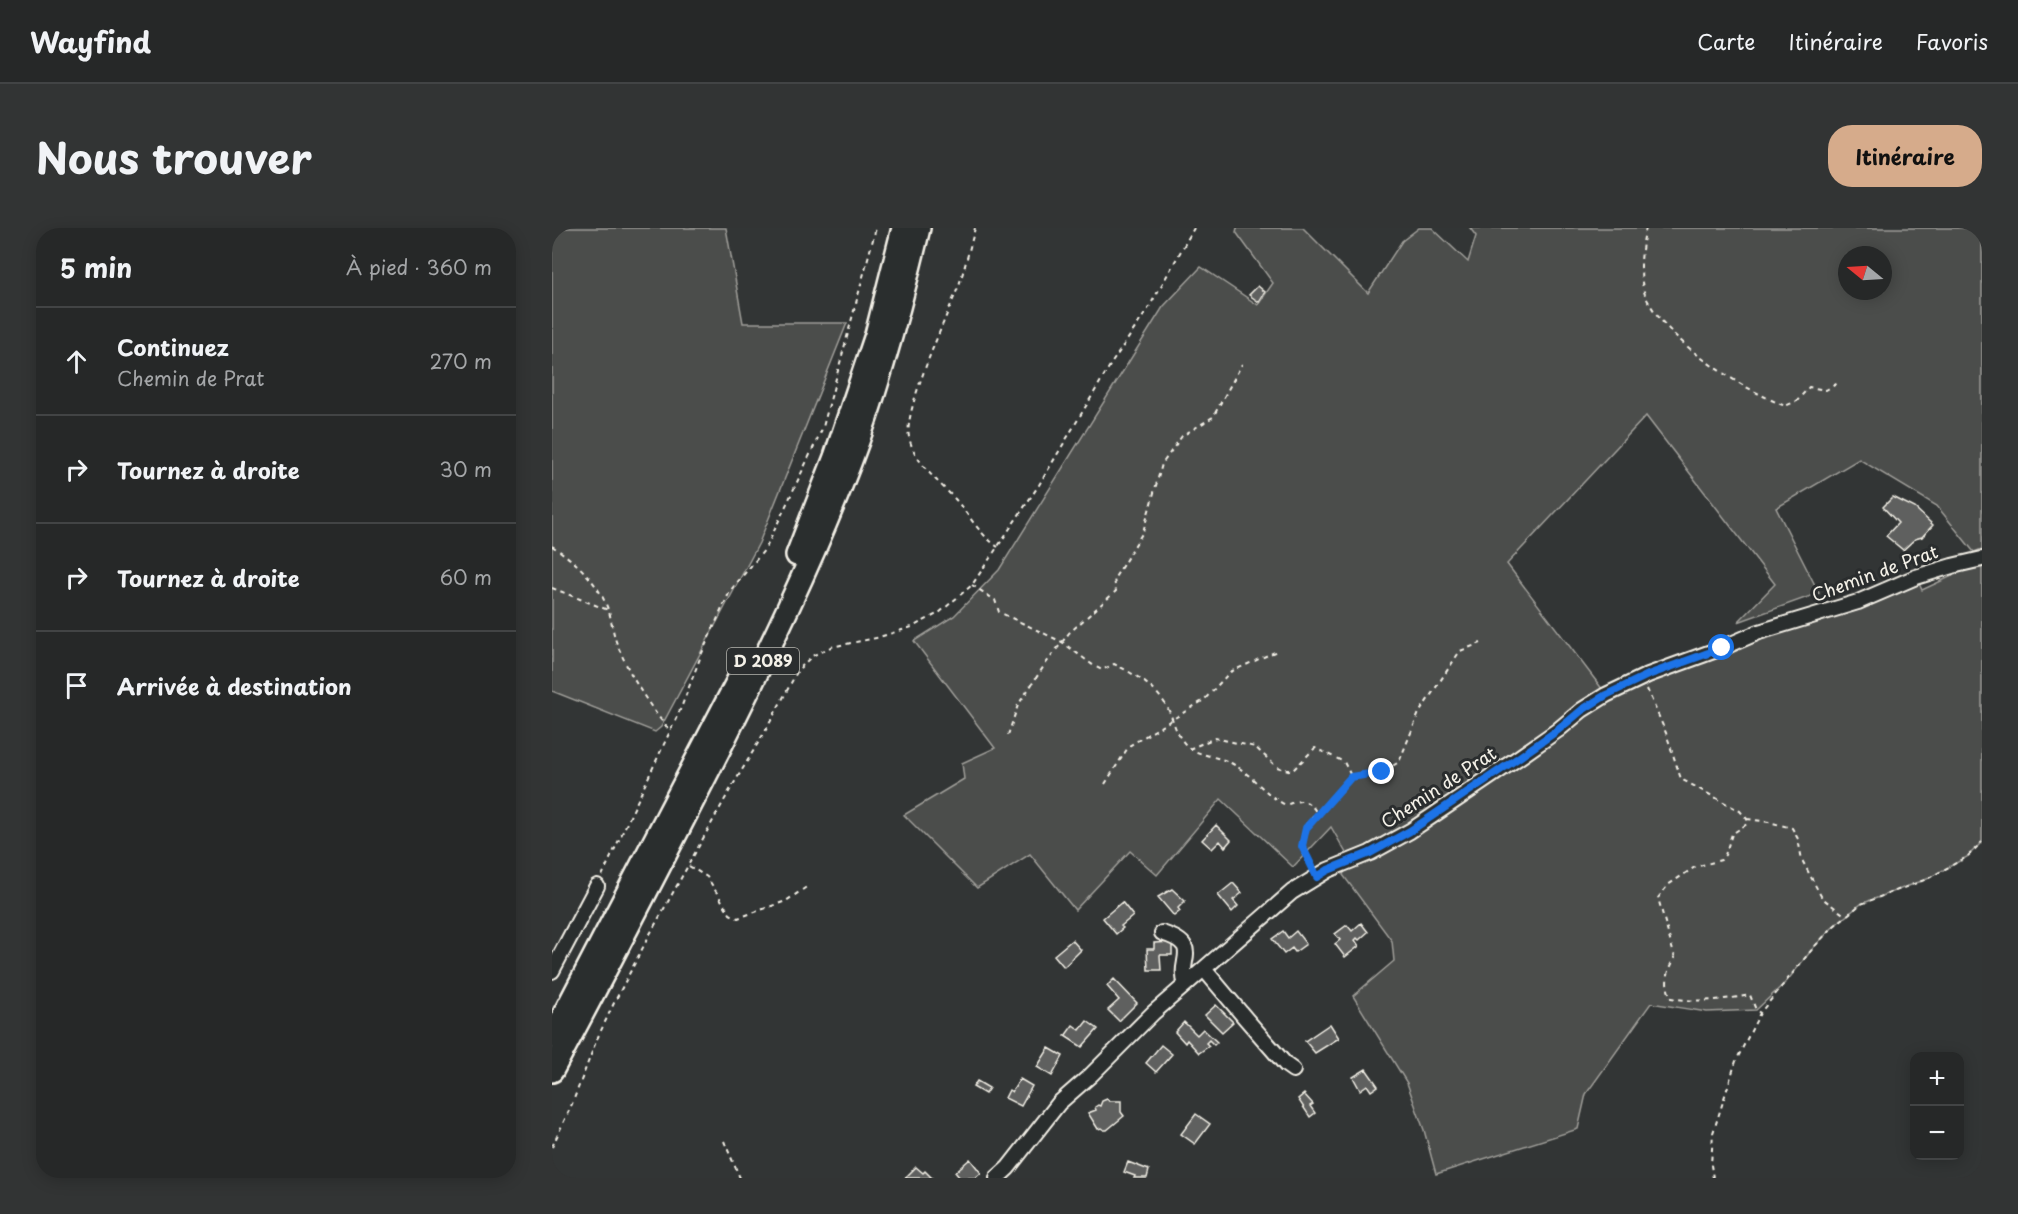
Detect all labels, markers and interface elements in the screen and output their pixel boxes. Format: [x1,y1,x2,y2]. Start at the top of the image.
text: Wayfind [30,20,151,63]
text: Carte [1697,25,1756,57]
text: Itinéraire [1789,25,1883,57]
text: Favoris [1916,25,1988,57]
text: Nous trouver [36,125,312,188]
button: Itinéraire [1828,125,1982,187]
north arrow [1838,246,1892,300]
text: 5 min [60,248,132,287]
text: À pied · 360 m [346,252,492,282]
text: Continuez [117,330,229,363]
icon: ahead [60,345,93,378]
text: 270 m [429,346,492,376]
text: Chemin de Prat [117,363,264,393]
icon: right [60,453,93,486]
text: Tournez à droite [117,453,300,486]
text: 30 m [439,454,492,484]
street label: Chemin de Prat [1808,537,1941,608]
icon: right [60,561,93,594]
text: Tournez à droite [117,561,300,594]
text: 60 m [440,562,492,592]
route start [1708,634,1734,660]
road number: D 2089 [727,648,799,674]
icon: arrive [60,669,93,702]
text: Arrivée à destination [117,669,351,702]
street label: Chemin de Prat [1375,739,1501,834]
route end [1368,758,1394,784]
map controls [1910,1052,1964,1160]
button: + [1910,1052,1964,1106]
button: − [1910,1106,1964,1160]

